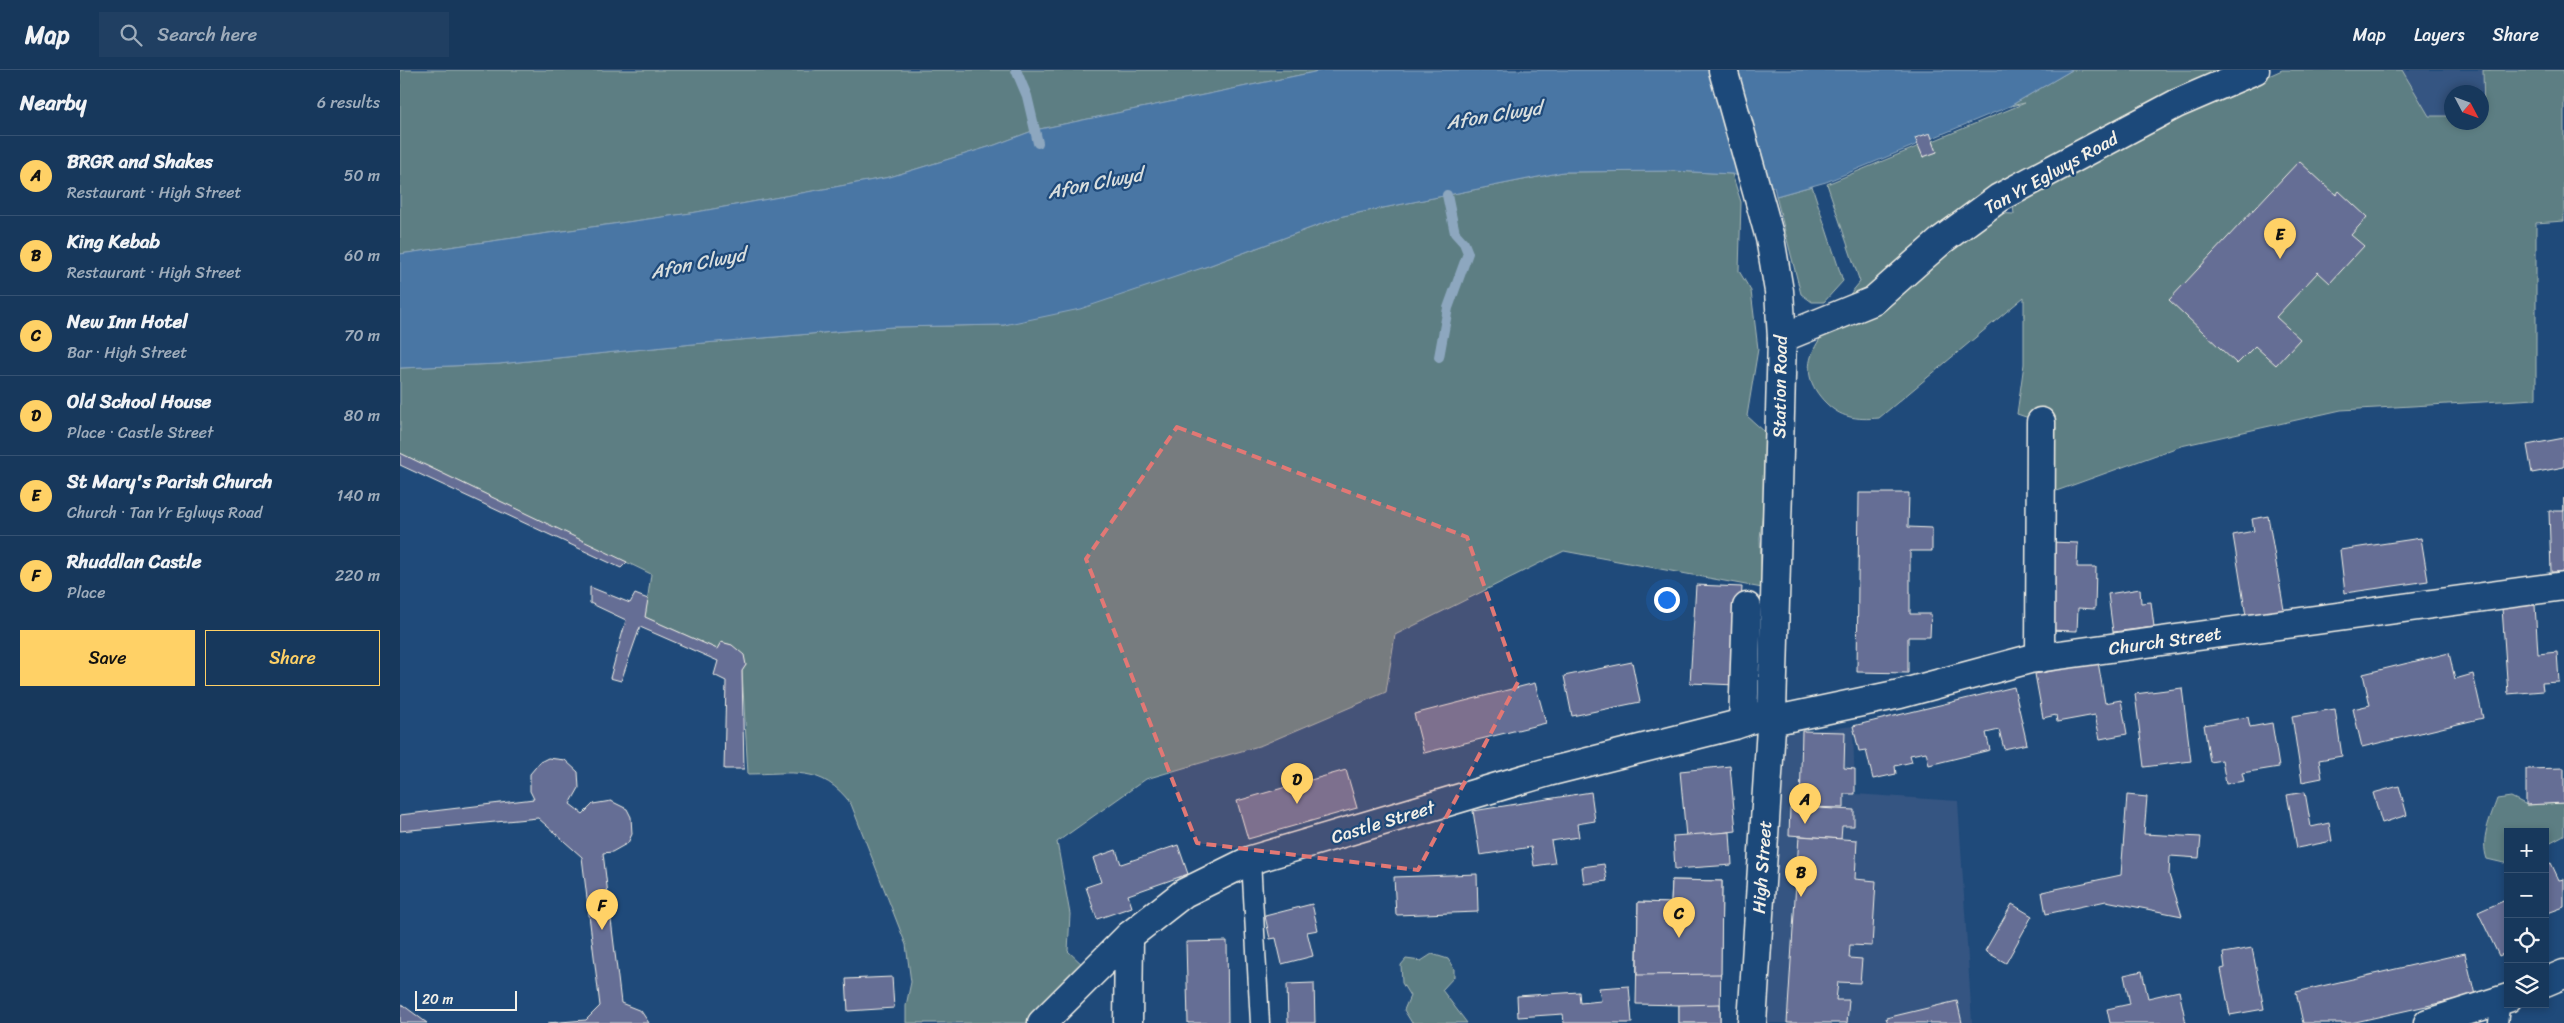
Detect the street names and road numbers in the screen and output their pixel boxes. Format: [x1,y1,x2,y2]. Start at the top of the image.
street label: Tan Yr Eglwys Road [1978,122,2126,223]
street label: Station Road [1763,334,1797,439]
street label: Church Street [2106,617,2224,665]
street label: Castle Street [1327,791,1440,853]
street label: High Street [1743,819,1781,915]

